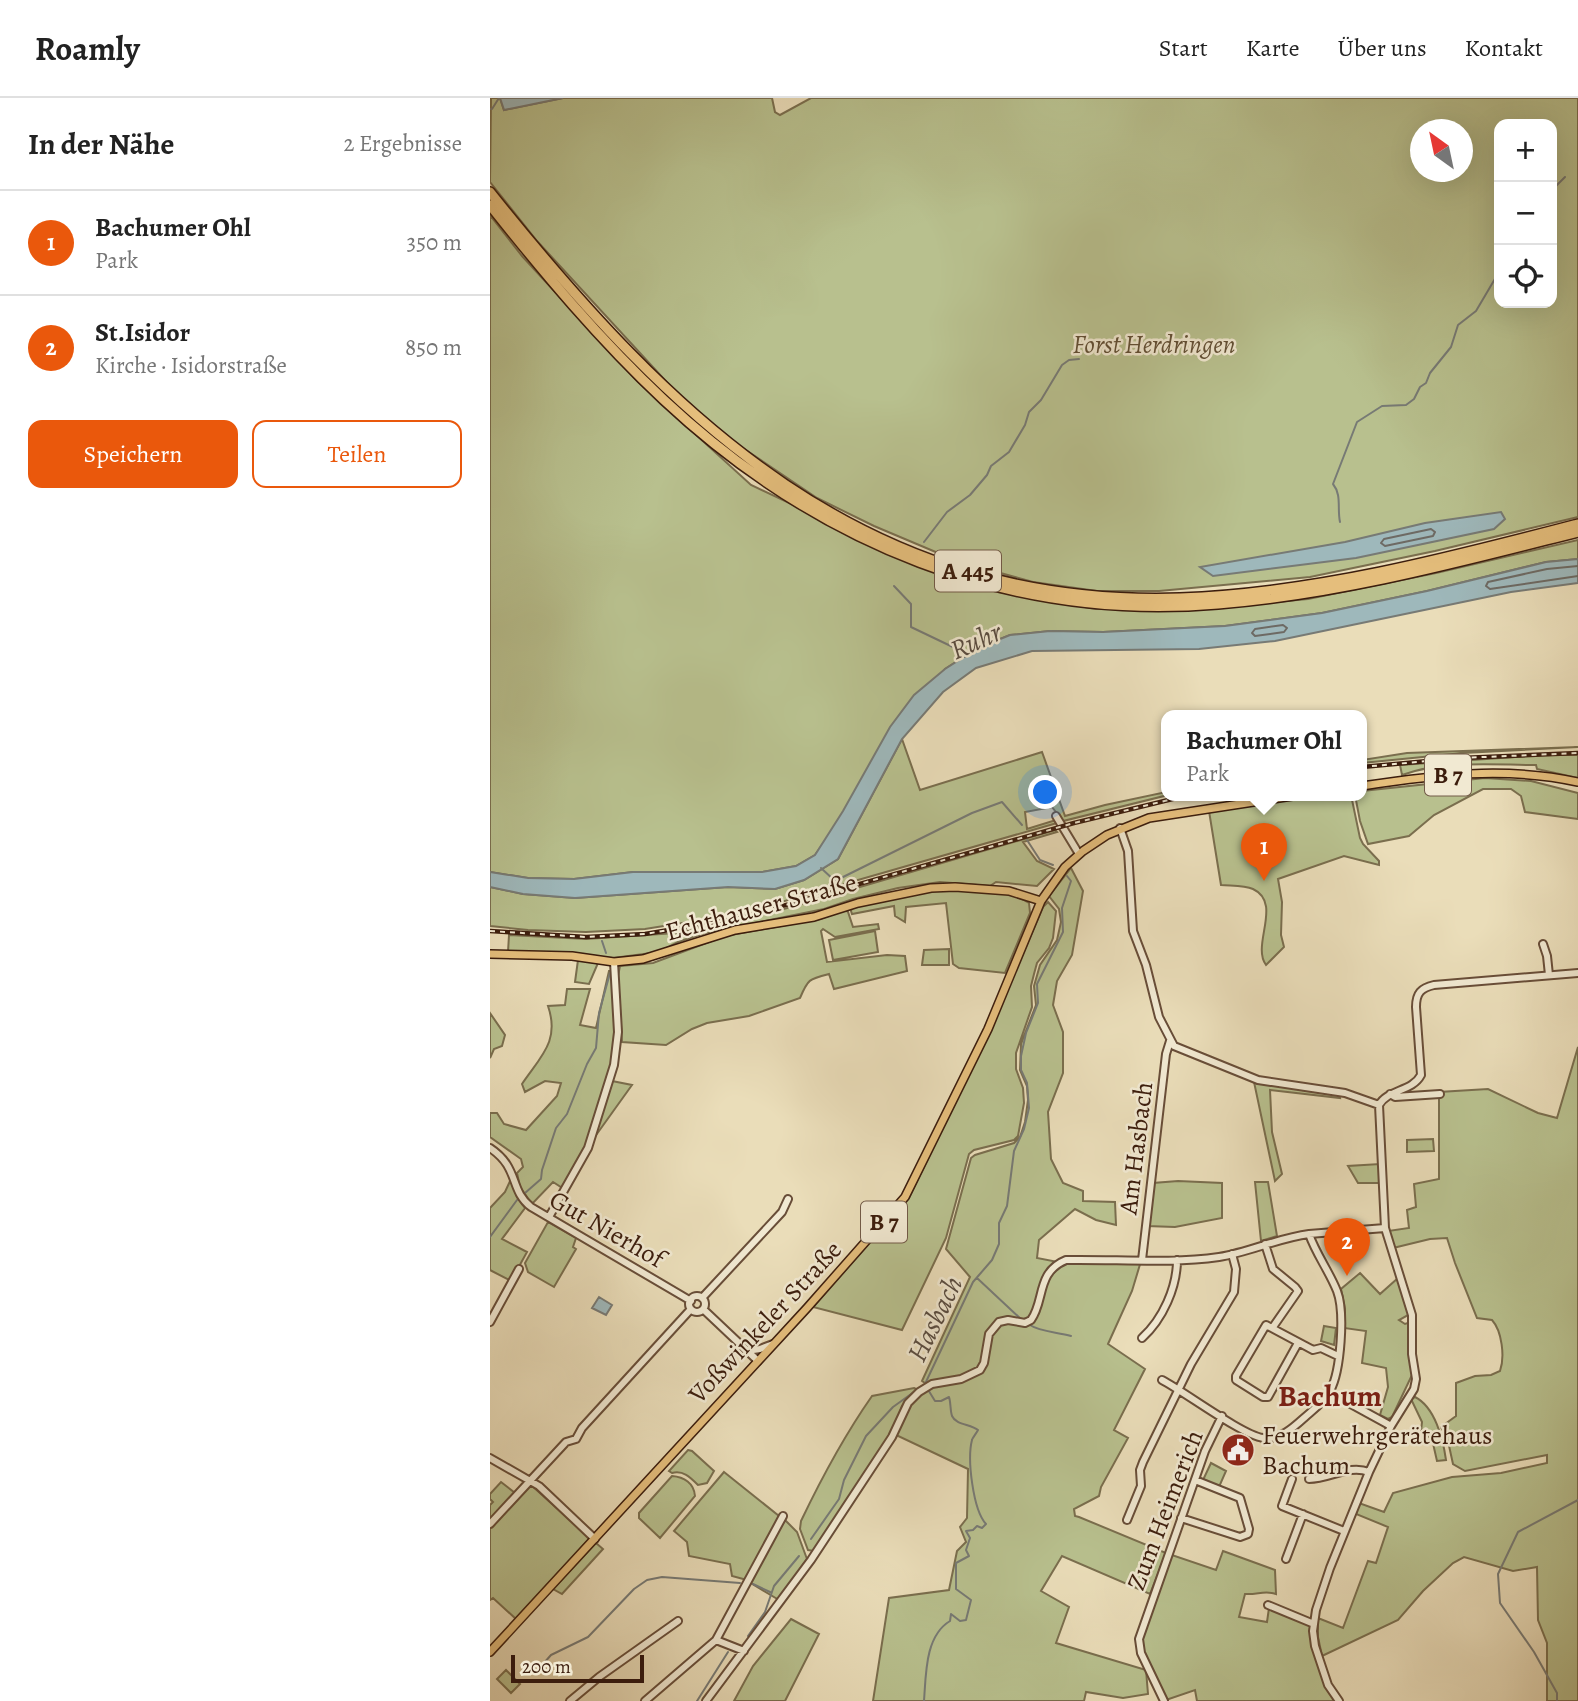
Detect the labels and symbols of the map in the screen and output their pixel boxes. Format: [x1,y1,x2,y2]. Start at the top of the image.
north arrow [1410,119,1473,182]
park label: Forst Herdringen [1073,327,1235,362]
road number: A 445 [935,550,1001,592]
water label: Ruhr [944,612,1009,669]
road number: B 7 [1425,754,1471,796]
your location [1028,775,1062,809]
pin: 1 [1241,823,1287,881]
street label: Echthauser Straße [661,865,861,949]
street label: Am Hasbach [1110,1080,1162,1217]
street label: Gut Nierhof [543,1182,674,1278]
road number: B 7 [861,1202,907,1242]
pin: 2 [1324,1218,1370,1276]
street label: Voßwinkeler Straße [680,1233,850,1412]
water label: Hasbach [898,1270,972,1368]
district label: Bachum [1278,1376,1382,1416]
place label: Feuerwehrgerätehaus Bachum [1262,1418,1493,1483]
street label: Zum Heimerich [1118,1425,1212,1595]
public building icon: Feuerwehrgerätehaus Bachum [1219,1431,1257,1469]
scale bar [511,1652,644,1684]

